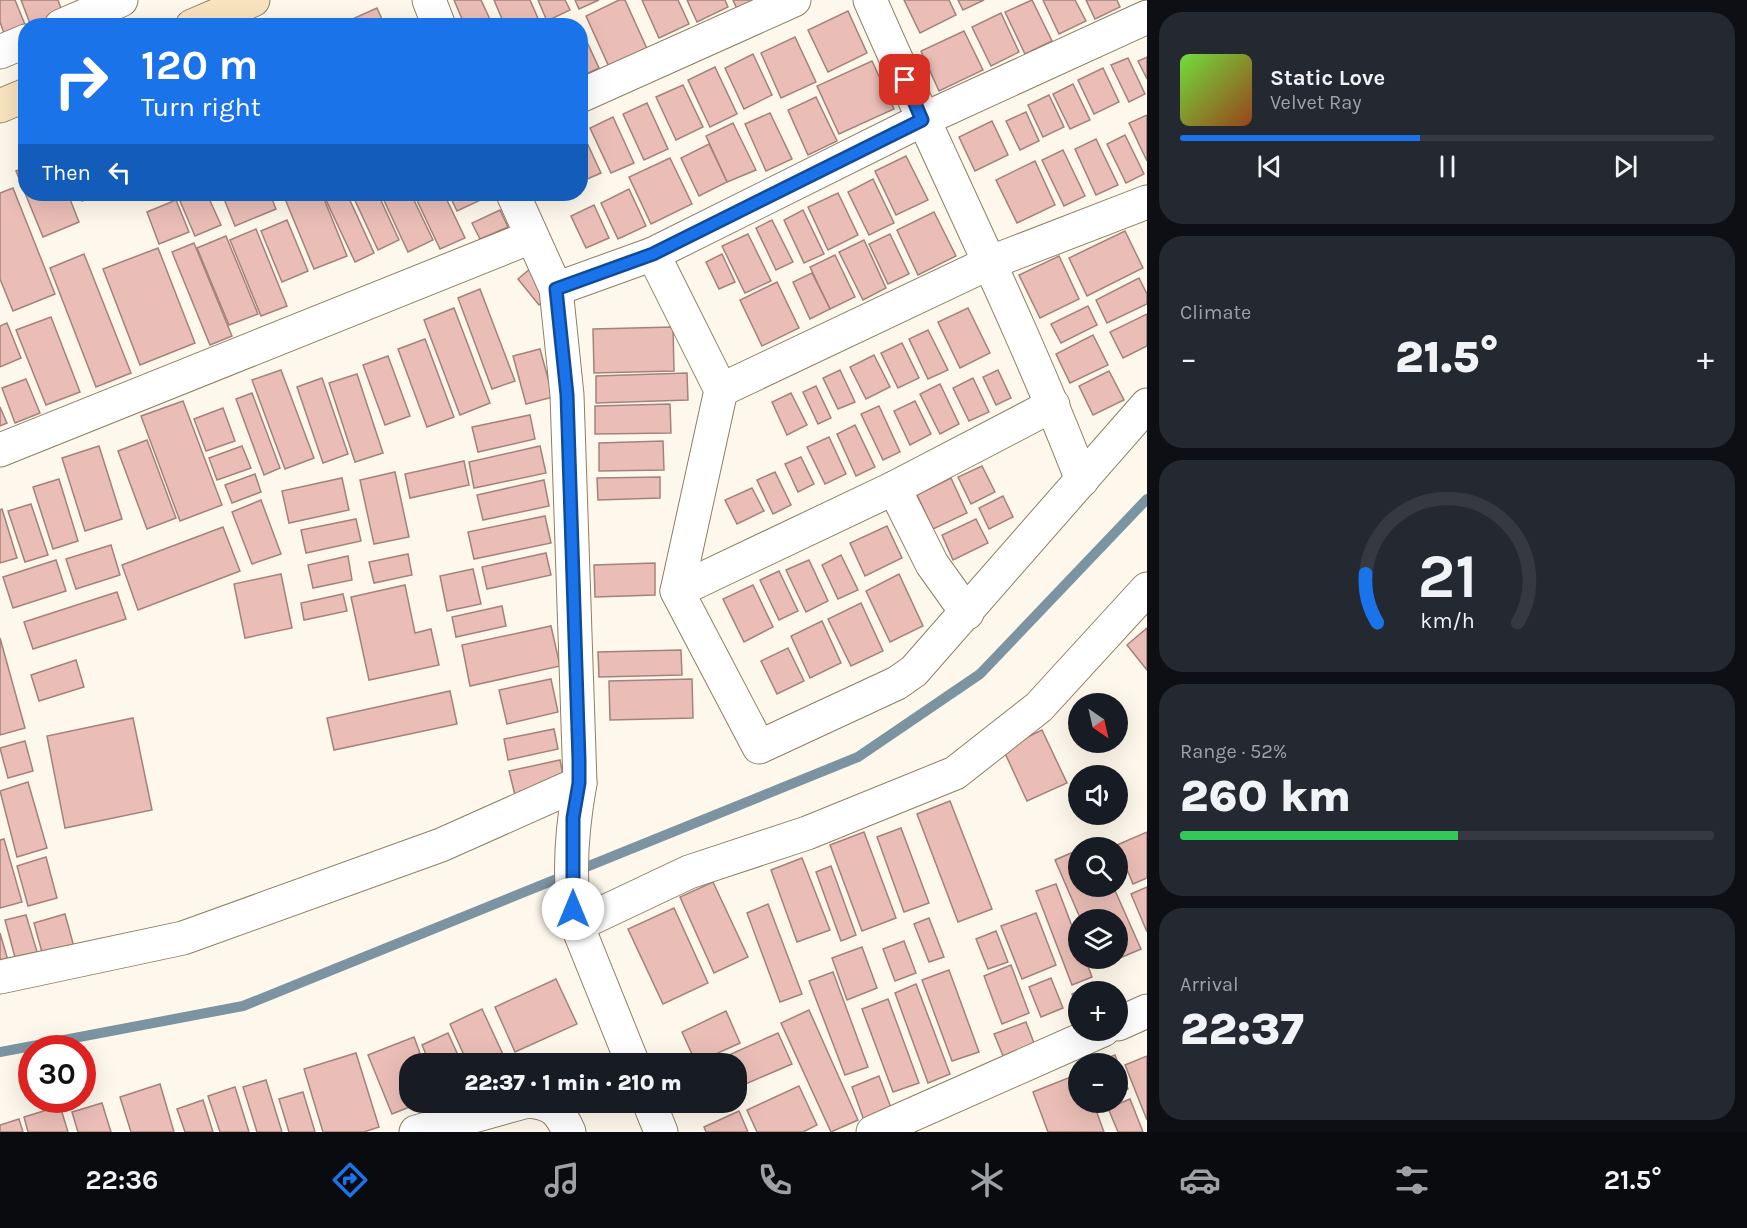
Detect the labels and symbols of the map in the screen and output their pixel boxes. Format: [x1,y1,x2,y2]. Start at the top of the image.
pin [879,54,930,105]
north arrow [1068,693,1128,753]
position arrow [541,877,605,941]
speed limit sign: 30 [18,1035,96,1113]

